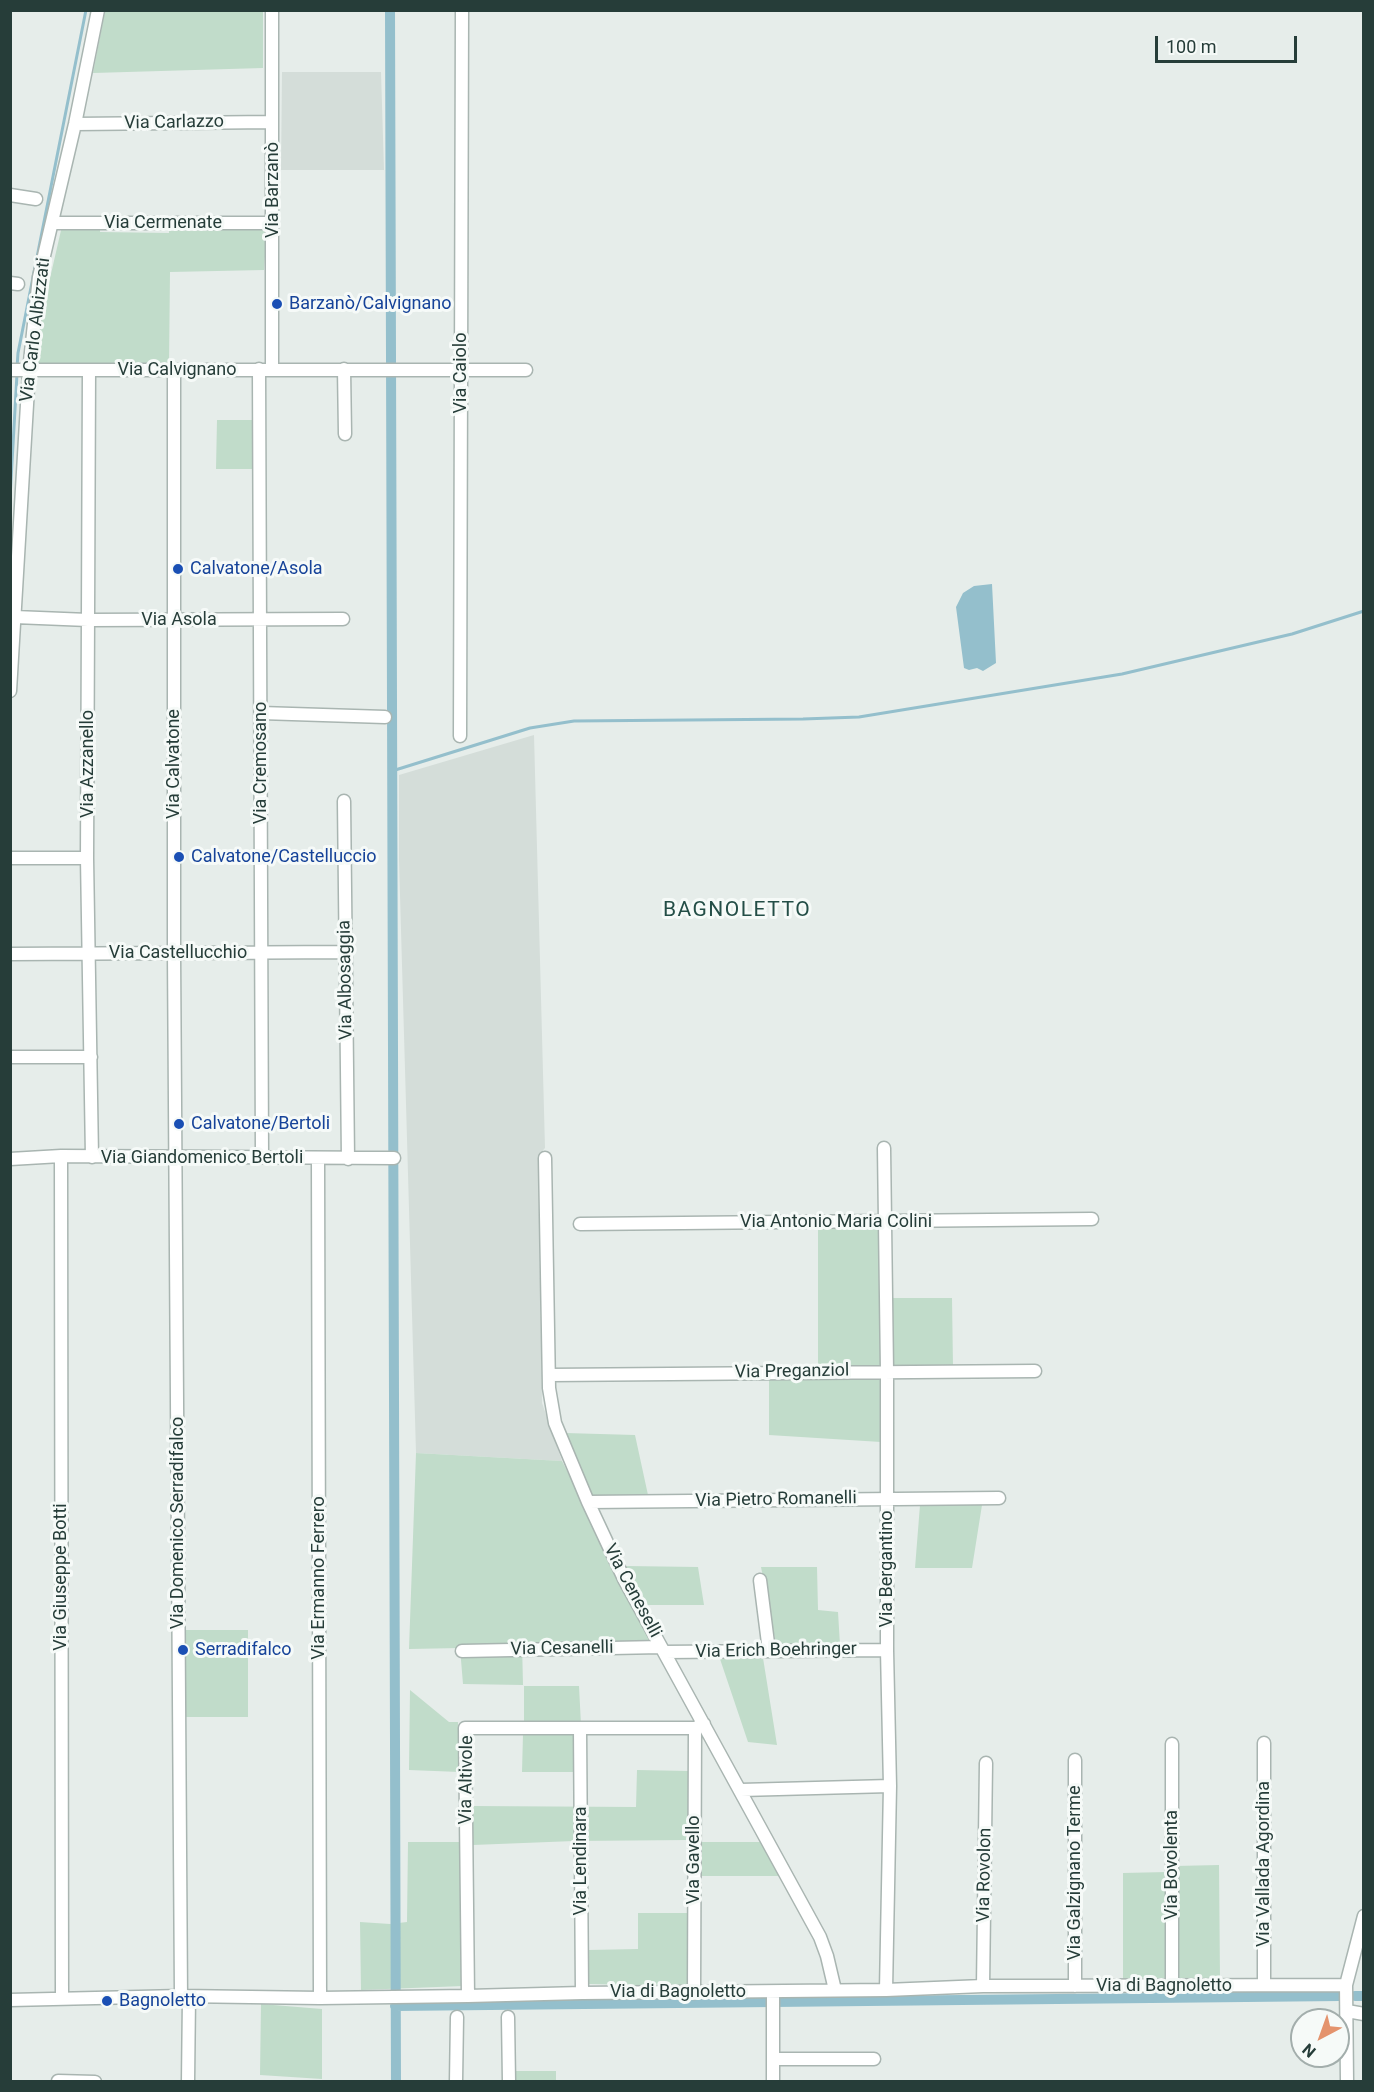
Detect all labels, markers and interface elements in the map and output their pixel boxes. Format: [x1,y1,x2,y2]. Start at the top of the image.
scale bar [1158,24,1300,62]
text: 100 m [1166,36,1217,57]
street label: Via Carlazzo [124,111,224,135]
street label: Via Barzanò [262,142,284,238]
street label: Via Cermenate [104,212,222,234]
street label: Via Carlo Albizzati [16,257,56,403]
place label: Barzanò/Calvignano [289,293,451,315]
marker: Barzanò/Calvignano [270,297,284,311]
street label: Via Caiolo [450,333,472,413]
street label: Via Calvignano [117,359,237,381]
place label: Calvatone/Asola [190,558,323,580]
marker: Calvatone/Asola [171,562,185,576]
street label: Via Asola [141,609,217,631]
street label: Via Cremosano [250,702,272,824]
street label: Via Calvatone [163,709,185,819]
street label: Via Azzanello [77,710,99,818]
place label: Calvatone/Castelluccio [191,846,377,868]
marker: Calvatone/Castelluccio [172,850,186,864]
district label: BAGNOLETTO [663,898,811,924]
street label: Via Albosaggia [334,920,358,1040]
street label: Via Castellucchio [109,942,247,964]
place label: Calvatone/Bertoli [191,1113,330,1135]
marker: Calvatone/Bertoli [172,1117,186,1131]
street label: Via Giandomenico Bertoli [101,1147,303,1169]
street label: Via Antonio Maria Colini [740,1211,932,1233]
street label: Via Preganziol [734,1360,850,1384]
street label: Via Domenico Serradifalco [167,1417,189,1629]
street label: Via Pietro Romanelli [695,1488,857,1512]
street label: Via Ermanno Ferrero [308,1496,330,1660]
street label: Via Giuseppe Botti [50,1503,72,1651]
street label: Via Bergantino [876,1510,898,1628]
street label: Via Ceneselli [598,1541,666,1641]
street label: Via Cesanelli [510,1637,614,1661]
place label: Serradifalco [195,1639,292,1661]
street label: Via Erich Boehringer [695,1639,857,1663]
marker: Serradifalco [176,1643,190,1657]
street label: Via Altivole [455,1735,479,1825]
street label: Via Vallada Agordina [1253,1781,1275,1947]
street label: Via Galzignano Terme [1064,1785,1086,1961]
street label: Via Lendinara [570,1806,592,1916]
street label: Via Bovolenta [1161,1810,1183,1920]
street label: Via Gavello [683,1815,705,1905]
street label: Via Rovolon [973,1827,997,1923]
street label: Via di Bagnoletto [1096,1975,1232,1997]
street label: Via di Bagnoletto [610,1981,746,2003]
place label: Bagnoletto [119,1990,206,2012]
marker: Bagnoletto [100,1994,114,2008]
north arrow [1290,2008,1350,2068]
text: N [1299,2040,1320,2061]

